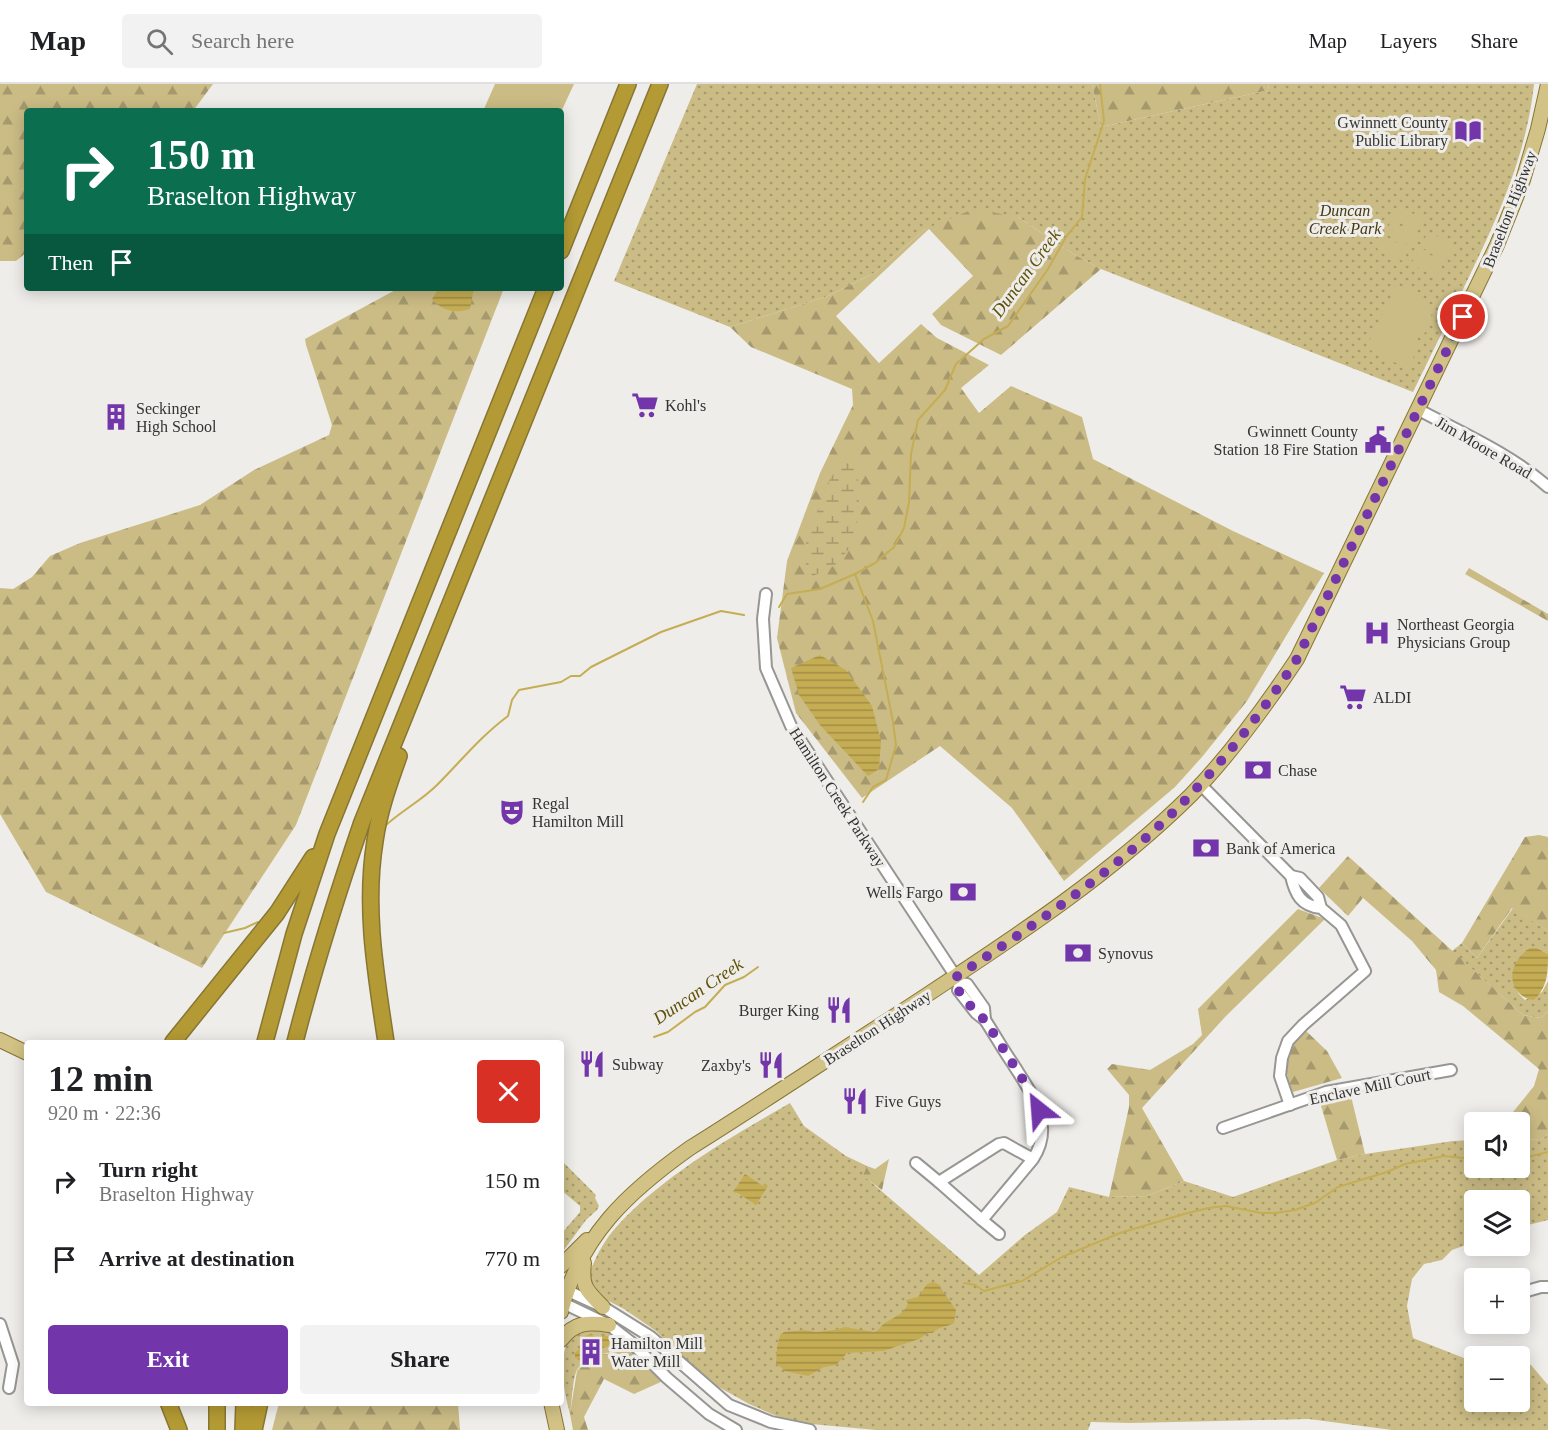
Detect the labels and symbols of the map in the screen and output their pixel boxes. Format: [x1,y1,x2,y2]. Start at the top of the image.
place label: Gwinnett County Public Library [1337,114,1448,150]
library icon: Gwinnett County Public Library [1453,116,1483,146]
street label: Braselton Highway [1479,148,1541,270]
park label: Duncan Creek Park [1309,202,1382,237]
water label: Duncan Creek [987,224,1065,322]
pin [1437,291,1488,342]
supermarket icon: Kohl's [630,390,660,420]
place label: Kohl's [665,397,706,414]
place label: Seckinger High School [136,400,217,436]
building icon: Seckinger High School [101,402,131,432]
street label: Jim Moore Road [1433,413,1535,482]
place label: Gwinnett County Station 18 Fire Station [1214,423,1358,458]
public building icon: Gwinnett County Station 18 Fire Station [1363,425,1393,455]
place label: Northeast Georgia Physicians Group [1397,616,1514,652]
hospital icon: Northeast Georgia Physicians Group [1362,618,1392,648]
supermarket icon: ALDI [1338,682,1368,712]
place label: ALDI [1373,689,1411,706]
street label: Hamilton Creek Parkway [785,724,889,871]
bank icon: Chase [1243,755,1273,785]
place label: Chase [1278,762,1317,779]
place label: Regal Hamilton Mill [532,795,625,830]
theatre icon: Regal Hamilton Mill [497,797,527,827]
bank icon: Bank of America [1191,833,1221,863]
place label: Bank of America [1226,840,1335,857]
bank icon: Wells Fargo [948,877,978,907]
place label: Wells Fargo [866,884,943,902]
bank icon: Synovus [1063,938,1093,968]
place label: Synovus [1098,945,1153,963]
water label: Duncan Creek [649,953,747,1029]
street label: Braselton Highway [821,987,934,1069]
restaurant icon: Burger King [824,995,854,1025]
place label: Burger King [739,1002,819,1020]
restaurant icon: Subway [577,1049,607,1079]
restaurant icon: Zaxby's [756,1050,786,1080]
place label: Subway [612,1056,664,1074]
place label: Zaxby's [701,1057,751,1075]
street label: Enclave Mill Court [1308,1065,1433,1108]
position arrow [1007,1078,1071,1142]
restaurant icon: Five Guys [840,1086,870,1116]
place label: Five Guys [875,1093,941,1111]
place label: Hamilton Mill Water Mill [611,1335,704,1370]
building icon: Hamilton Mill Water Mill [576,1337,606,1367]

